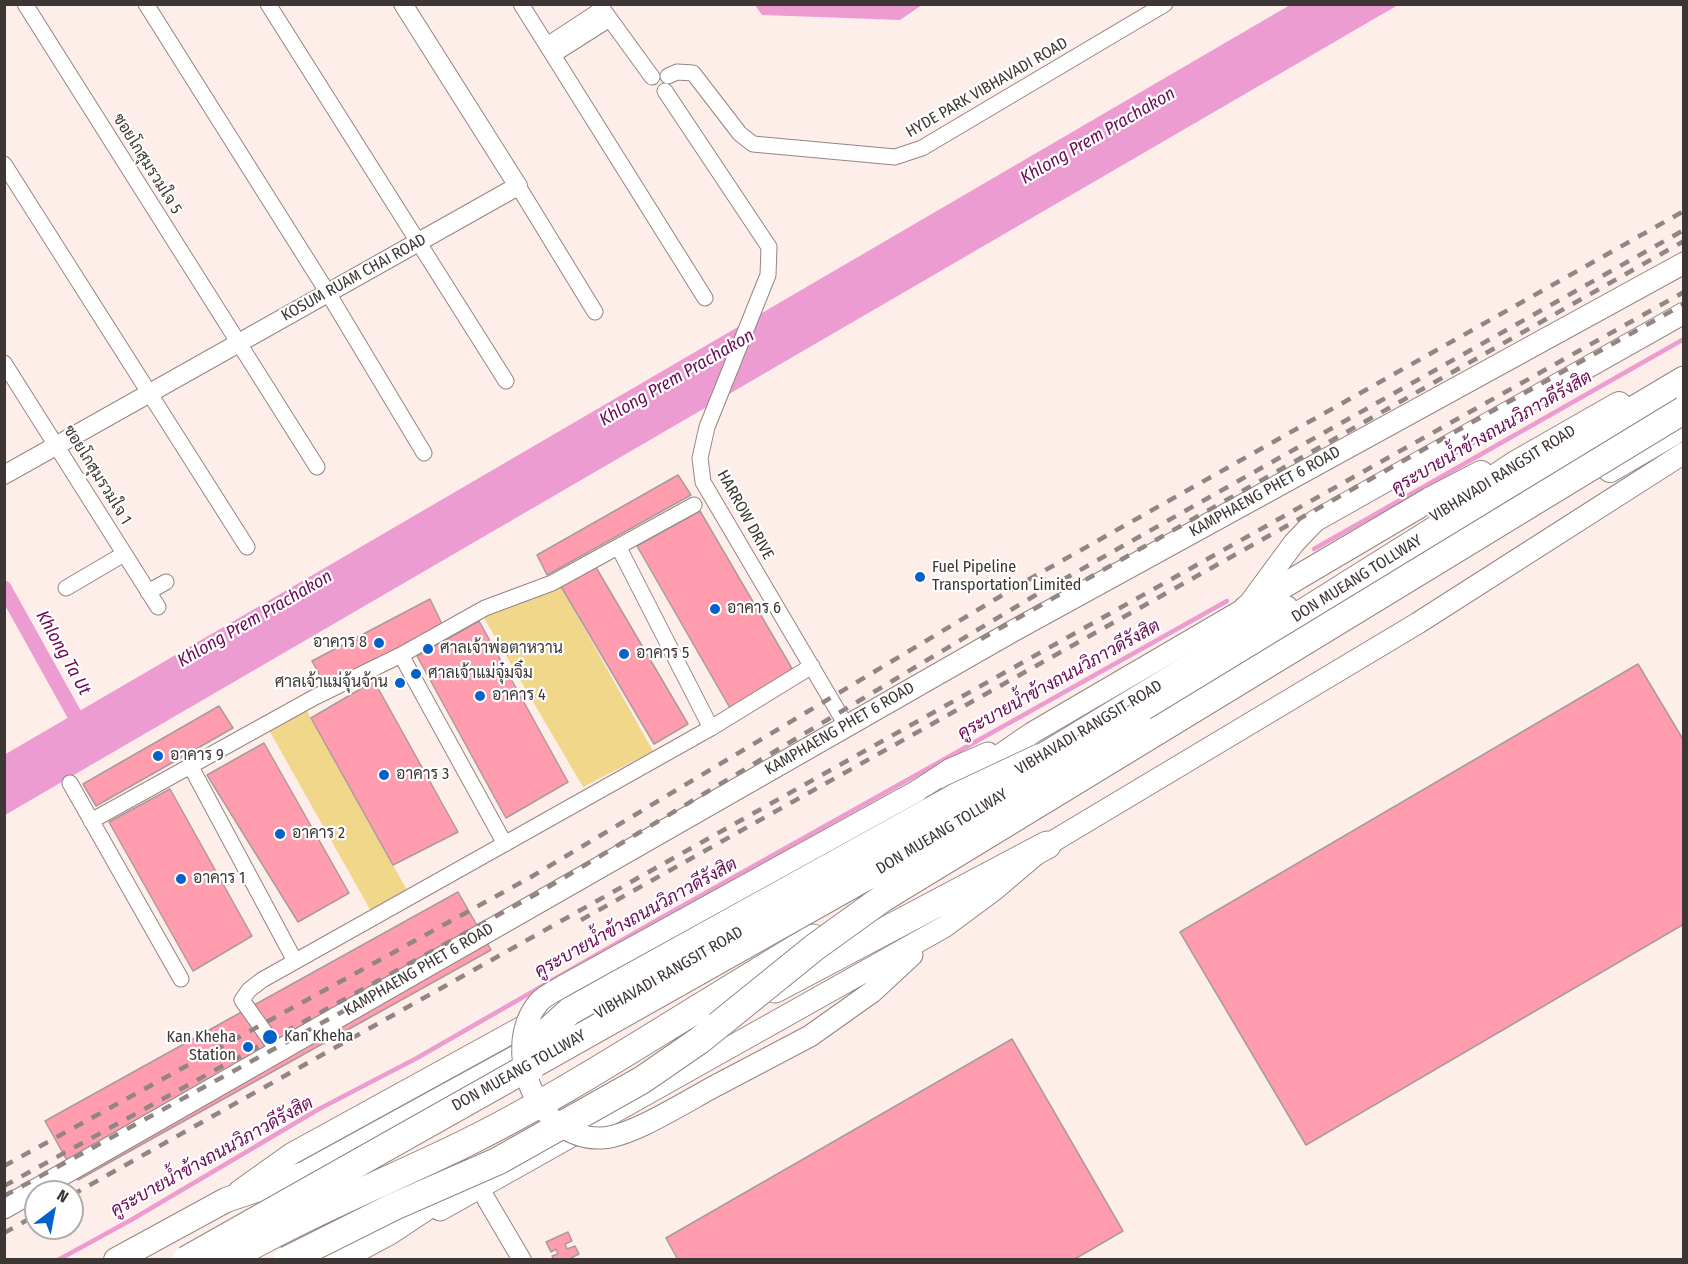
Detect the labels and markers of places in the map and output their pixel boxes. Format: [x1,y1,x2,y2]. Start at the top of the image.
place label: Fuel Pipeline Transportation Limited [932,558,1081,596]
marker: Fuel Pipeline Transportation Limited [913,570,927,584]
place label: อาคาร 6 [727,599,781,619]
marker: อาคาร 6 [708,602,722,616]
place label: อาคาร 8 [313,633,367,653]
marker: อาคาร 8 [372,636,386,650]
place label: ศาลเจ้าพ่อตาหวาน [440,639,563,659]
marker: ศาลเจ้าพ่อตาหวาน [421,642,435,656]
place label: อาคาร 5 [636,644,689,664]
marker: อาคาร 5 [617,647,631,661]
place label: ศาลเจ้าแม่จุ๋มจิ๋ม [428,664,533,684]
marker: ศาลเจ้าแม่จุ๋มจิ๋ม [409,667,423,681]
place label: ศาลเจ้าแม่จุ้นจ้าน [275,673,388,693]
marker: ศาลเจ้าแม่จุ้นจ้าน [393,676,407,690]
place label: อาคาร 4 [492,686,546,706]
marker: อาคาร 4 [473,689,487,703]
place label: อาคาร 9 [170,746,224,766]
marker: อาคาร 9 [151,749,165,763]
place label: อาคาร 3 [396,765,449,785]
marker: อาคาร 3 [377,768,391,782]
place label: อาคาร 2 [292,824,345,844]
marker: อาคาร 2 [273,827,287,841]
place label: อาคาร 1 [193,869,245,889]
marker: อาคาร 1 [174,872,188,886]
place label: Kan Kheha [284,1027,353,1047]
place label: Kan Kheha Station [167,1028,236,1066]
marker: Kan Kheha [261,1028,279,1046]
marker: Kan Kheha Station [241,1040,255,1054]

